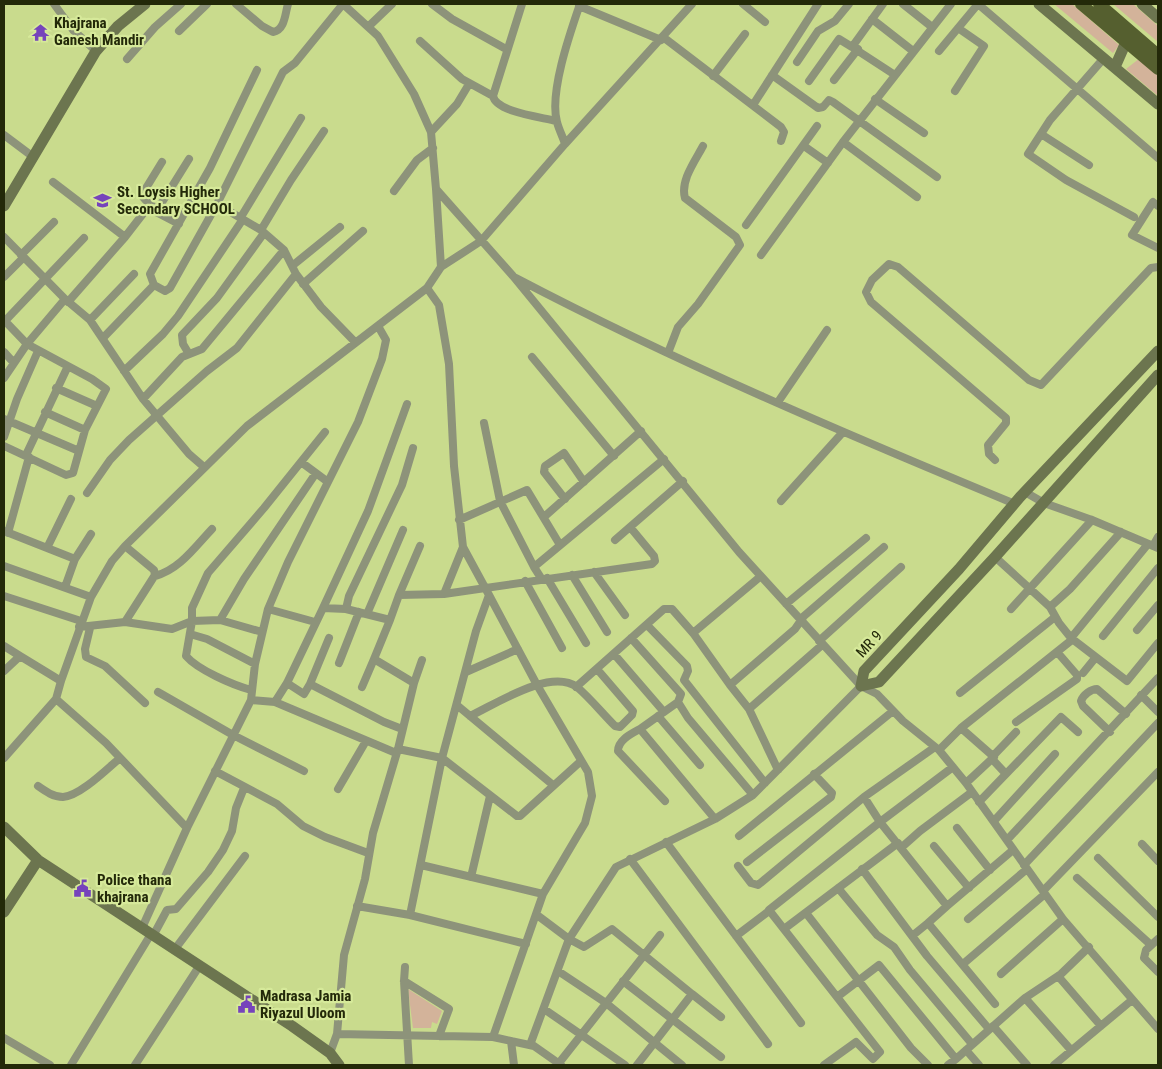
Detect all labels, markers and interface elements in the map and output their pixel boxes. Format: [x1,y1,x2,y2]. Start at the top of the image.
place label: Khajrana Ganesh Mandir [54,14,144,49]
temple icon: Khajrana Ganesh Mandir [30,22,50,42]
place label: St. Loysis Higher Secondary SCHOOL [117,183,235,218]
school or university icon: St. Loysis Higher Secondary SCHOOL [93,191,113,211]
street label: MR 9 [852,627,886,661]
place label: Police thana khajrana [97,871,172,906]
public building icon: Police thana khajrana [73,879,93,899]
place label: Madrasa Jamia Riyazul Uloom [260,987,351,1022]
public building icon: Madrasa Jamia Riyazul Uloom [236,995,256,1015]

